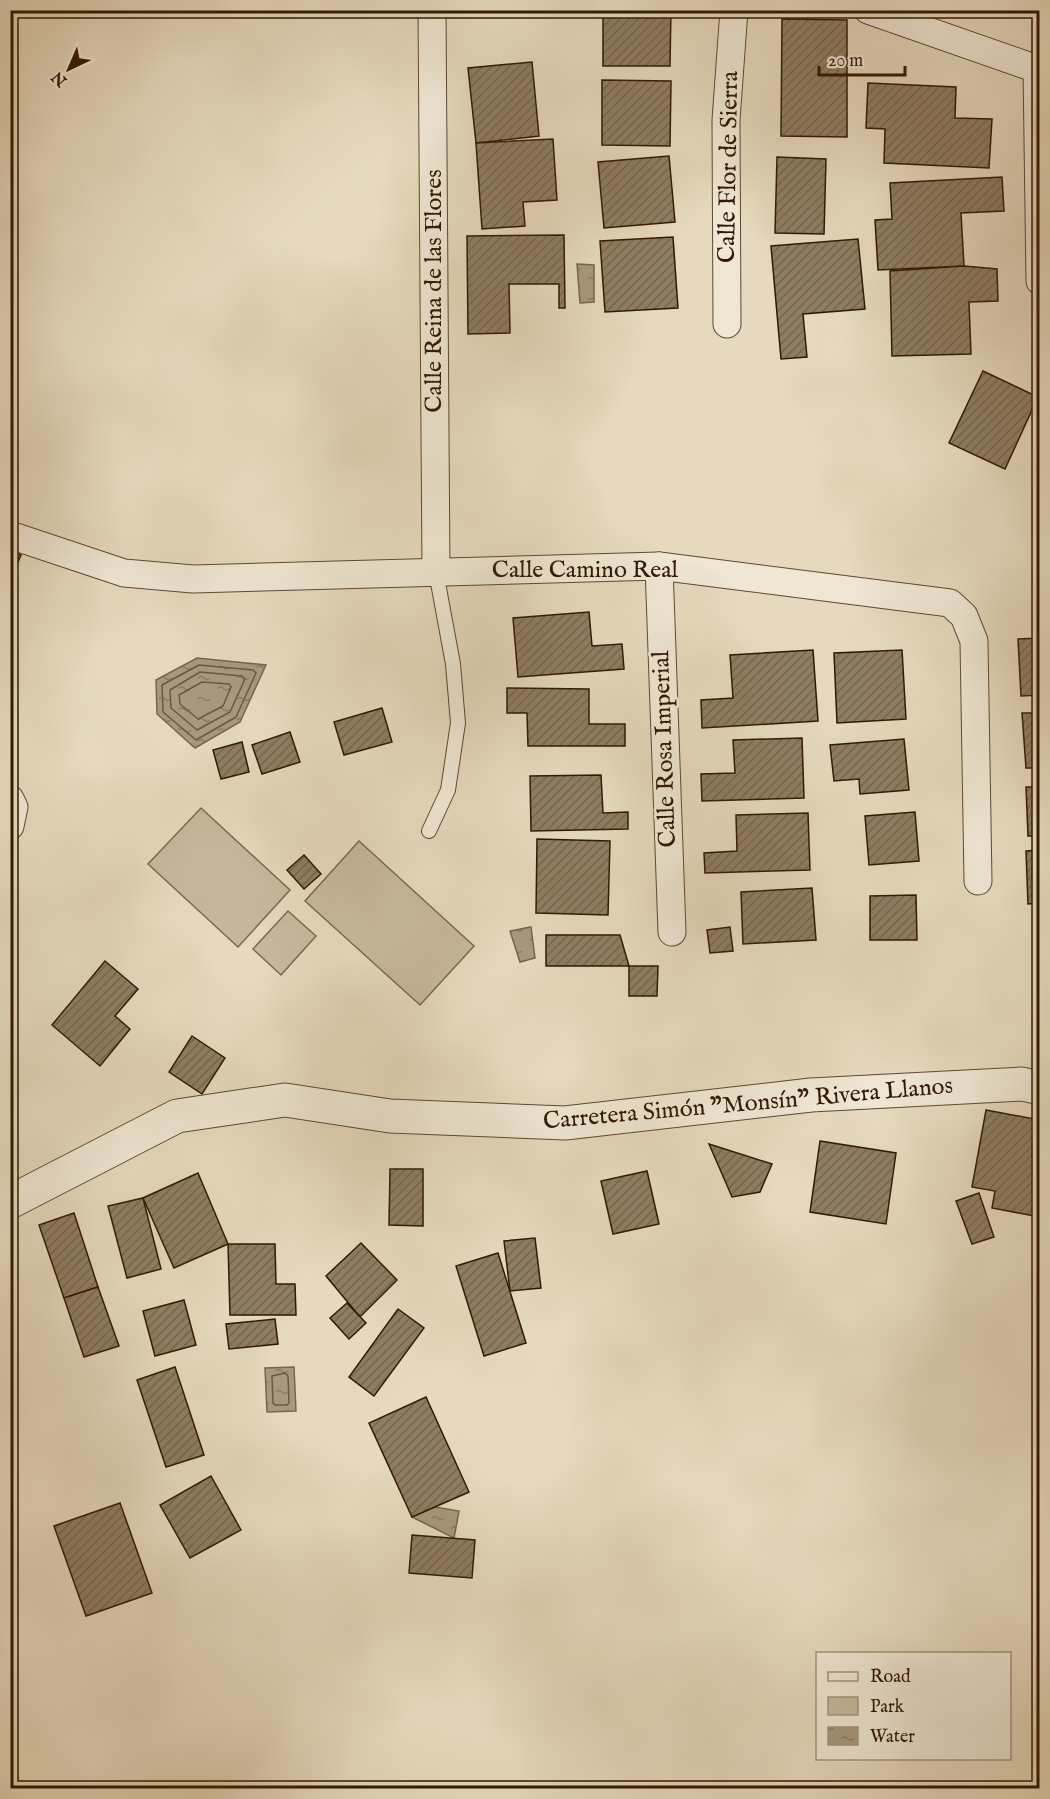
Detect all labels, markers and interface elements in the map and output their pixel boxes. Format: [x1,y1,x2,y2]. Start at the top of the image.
north arrow [39,39,99,99]
scale bar [819,39,904,77]
text: 20 m [828,50,863,73]
text: N [48,66,73,91]
street label: Calle Flor de Sierra [712,70,746,263]
street label: Calle Reina de las Flores [419,169,450,413]
street label: Calle Camino Real [492,555,679,586]
street label: Calle Rosa Imperial [646,650,684,848]
street label: Carretera Simón "Monsín" Rivera Llanos [542,1071,954,1137]
legend [816,1652,1011,1760]
text: Road [870,1666,911,1689]
text: Park [870,1696,905,1719]
text: Water [870,1726,915,1749]

